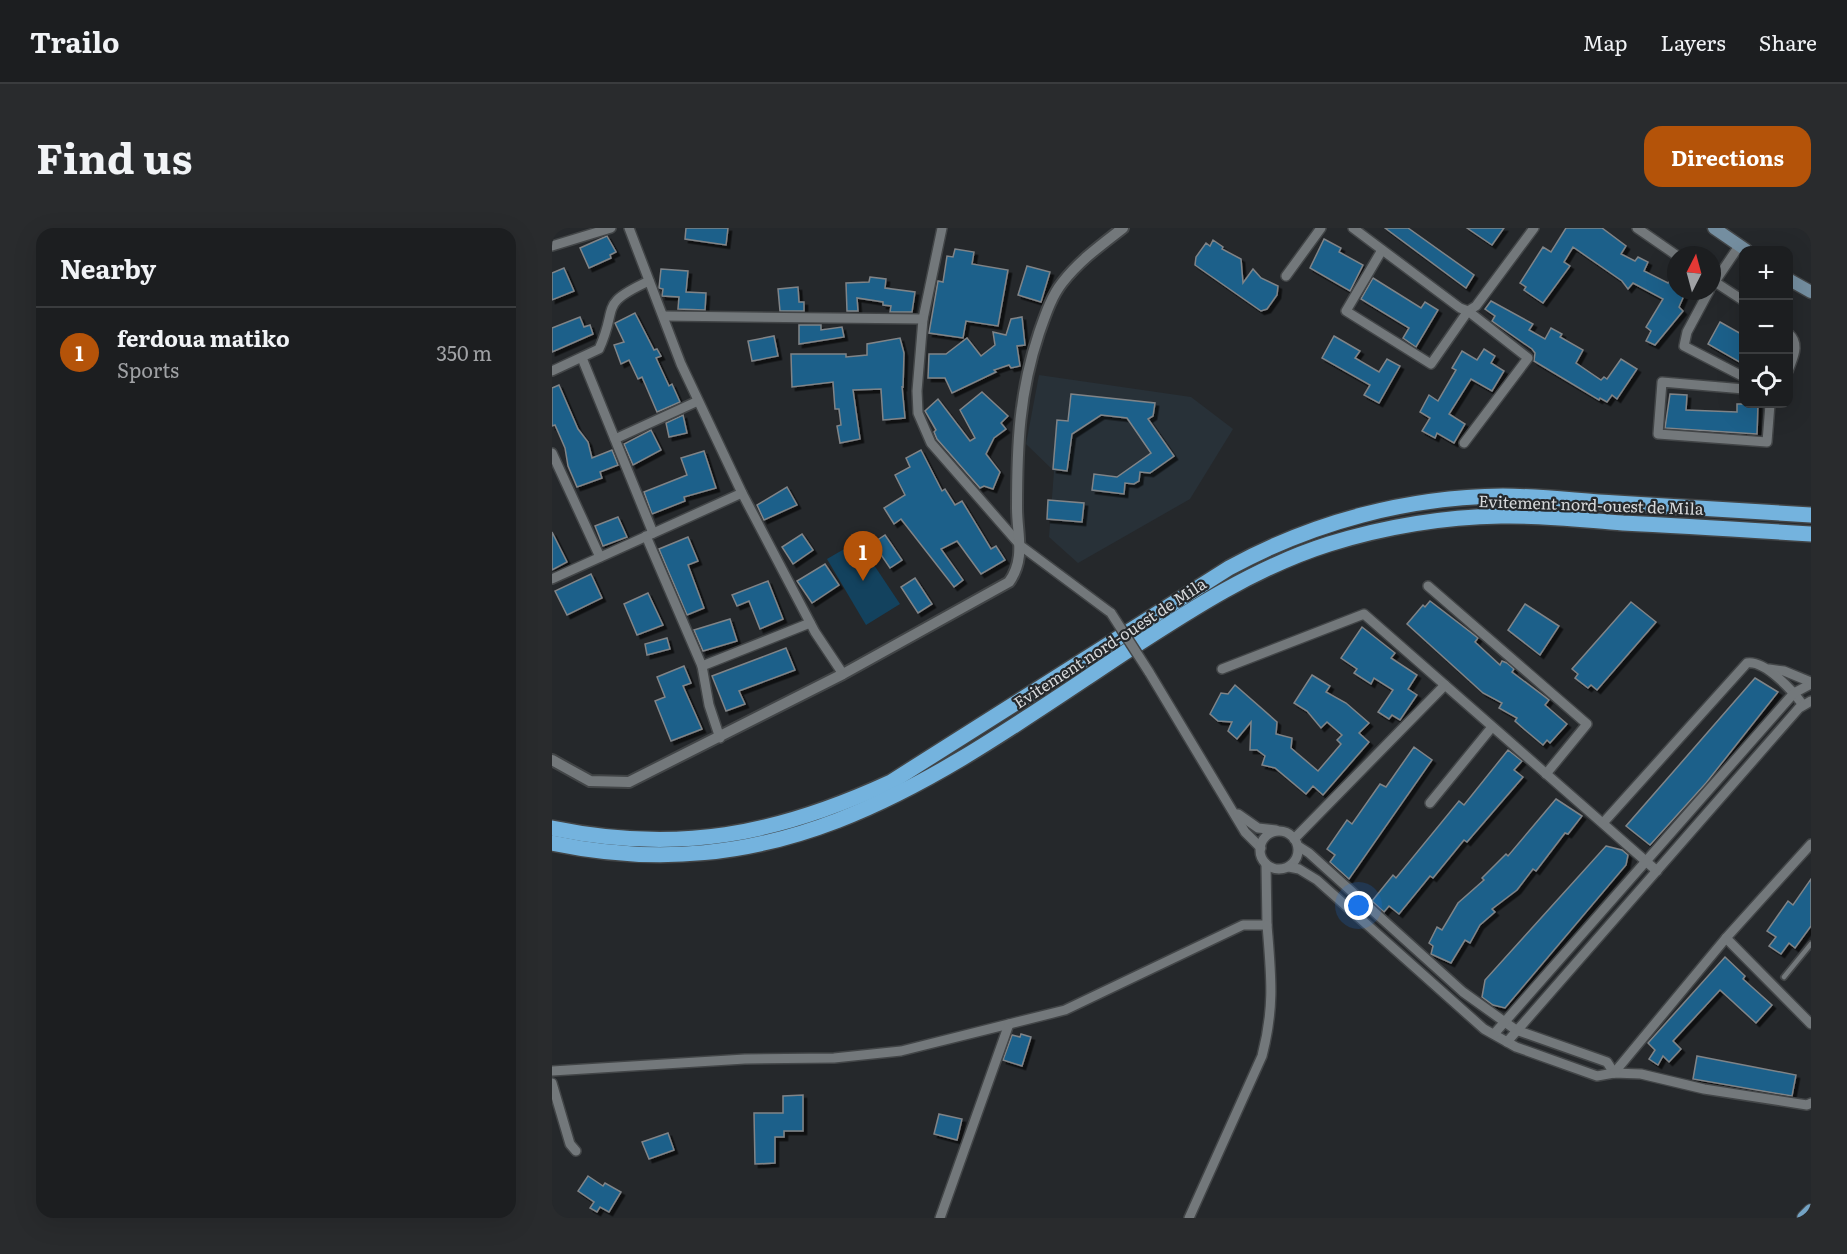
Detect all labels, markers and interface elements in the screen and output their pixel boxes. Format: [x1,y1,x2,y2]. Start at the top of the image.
text: Trailo [30,20,119,62]
text: Map [1583,26,1628,57]
text: Layers [1661,26,1726,57]
text: Share [1759,26,1817,57]
text: Find us [36,125,193,187]
button: Directions [1644,126,1811,187]
north arrow [1667,246,1721,300]
map controls [1739,246,1793,408]
button: + [1739,246,1793,300]
text: Nearby [60,248,156,287]
button: − [1739,300,1793,354]
text: ferdoua matiko [117,321,290,354]
text: 1 [75,337,84,367]
text: 350 m [436,337,492,367]
text: Sports [117,354,179,384]
button: locate [1739,354,1793,408]
street label: Evitement nord-ouest de Mila [1478,488,1704,520]
pin: 1 [844,532,882,581]
street label: Evitement nord-ouest de Mila [1009,571,1211,714]
your location [1344,891,1373,920]

